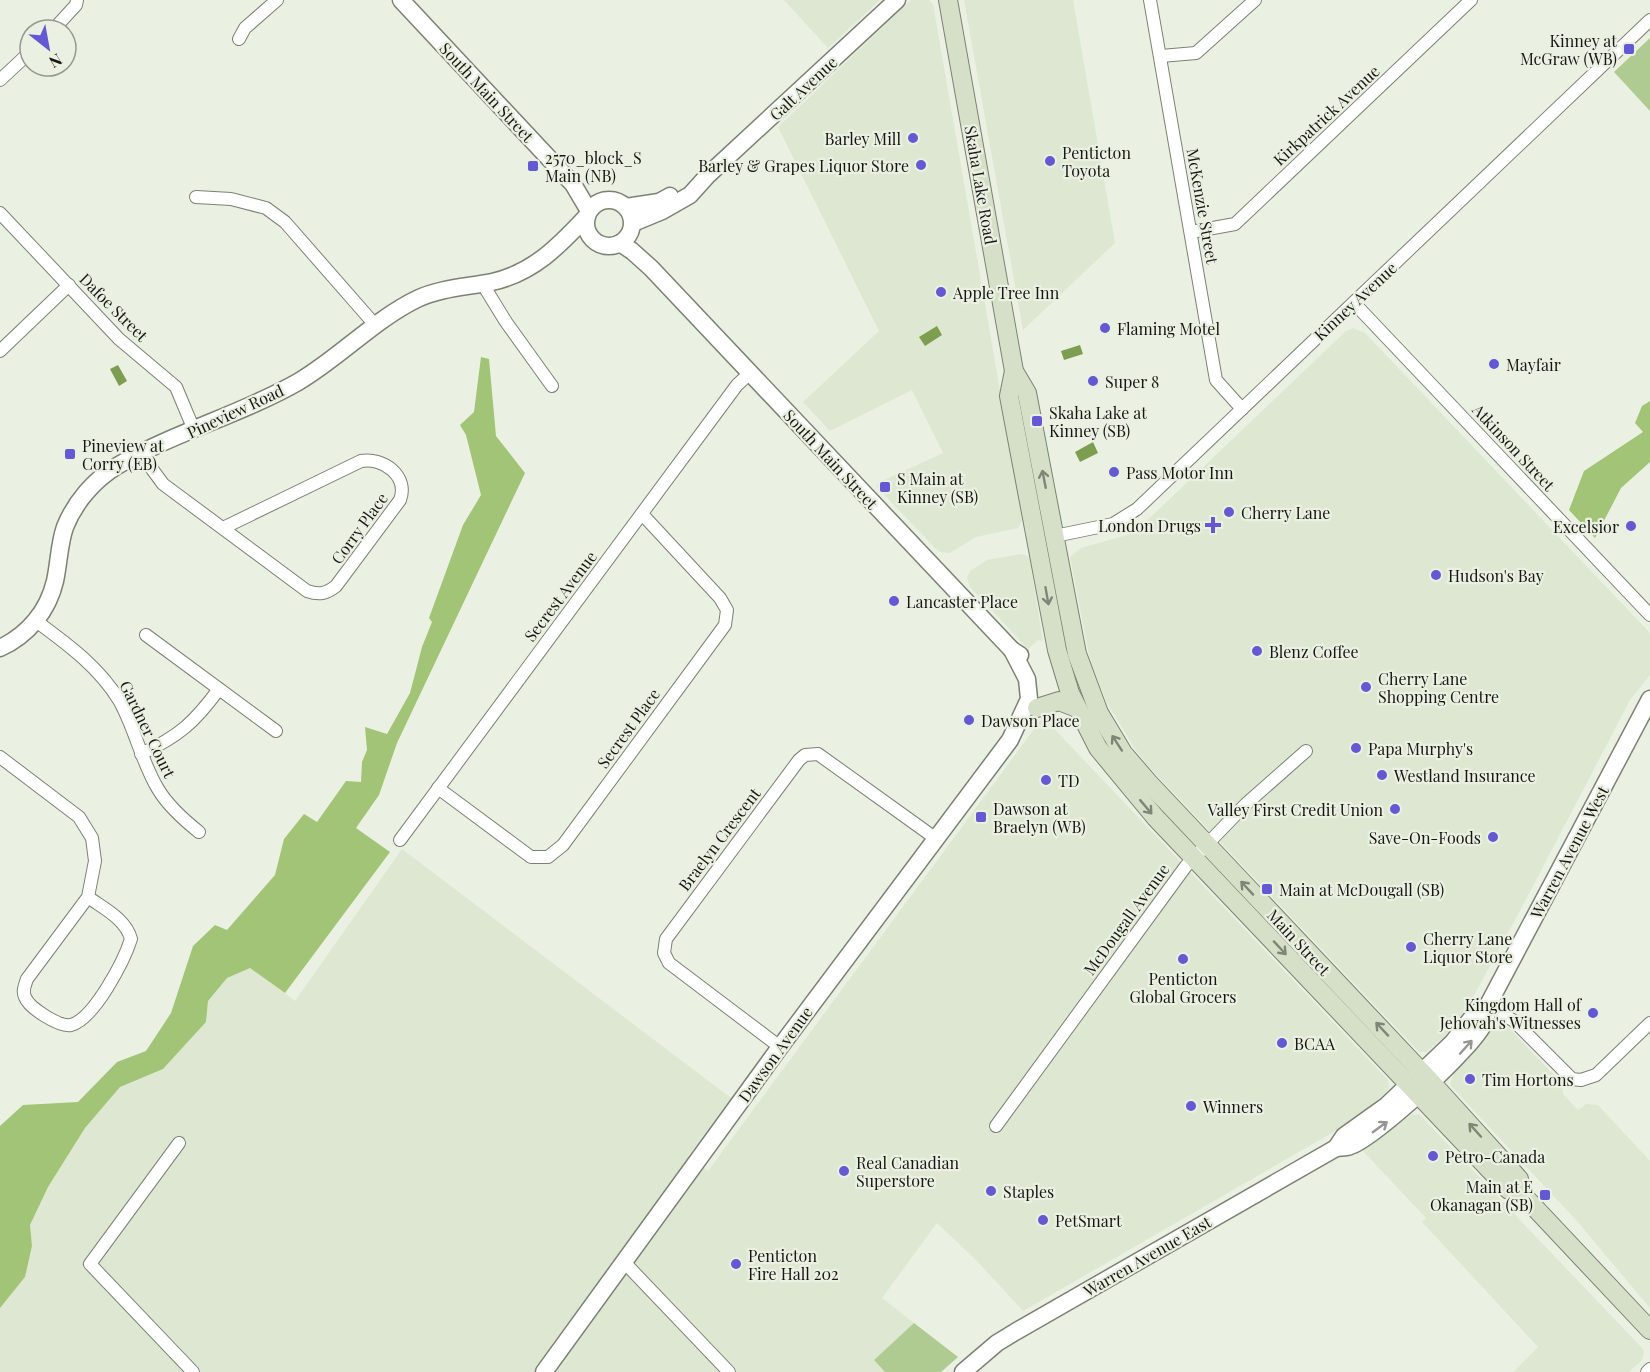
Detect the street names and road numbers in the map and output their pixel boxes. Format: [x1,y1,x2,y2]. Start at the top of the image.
street label: South Main Street [435,38,539,146]
street label: Galt Avenue [765,51,841,125]
street label: Kirkpatrick Avenue [1268,60,1384,170]
street label: Skaha Lake Road [960,124,1002,246]
street label: McKenzie Street [1183,147,1224,266]
street label: Kinney Avenue [1309,257,1401,345]
street label: Dafoe Street [75,268,153,346]
street label: Pineview Road [183,379,287,443]
street label: Atkinson Street [1468,398,1560,495]
street label: South Main Street [779,405,883,513]
street label: Corry Place [326,488,392,568]
street label: Secrest Avenue [519,546,601,646]
street label: Gardner Court [115,677,181,781]
street label: Secrest Place [592,684,664,772]
street label: Warren Avenue West [1525,782,1613,923]
street label: Braelyn Crescent [673,783,765,895]
street label: McDougall Avenue [1079,859,1173,979]
street label: Main Street [1263,904,1335,980]
street label: Dawson Avenue [733,1002,817,1106]
street label: Warren Avenue East [1079,1211,1215,1302]

